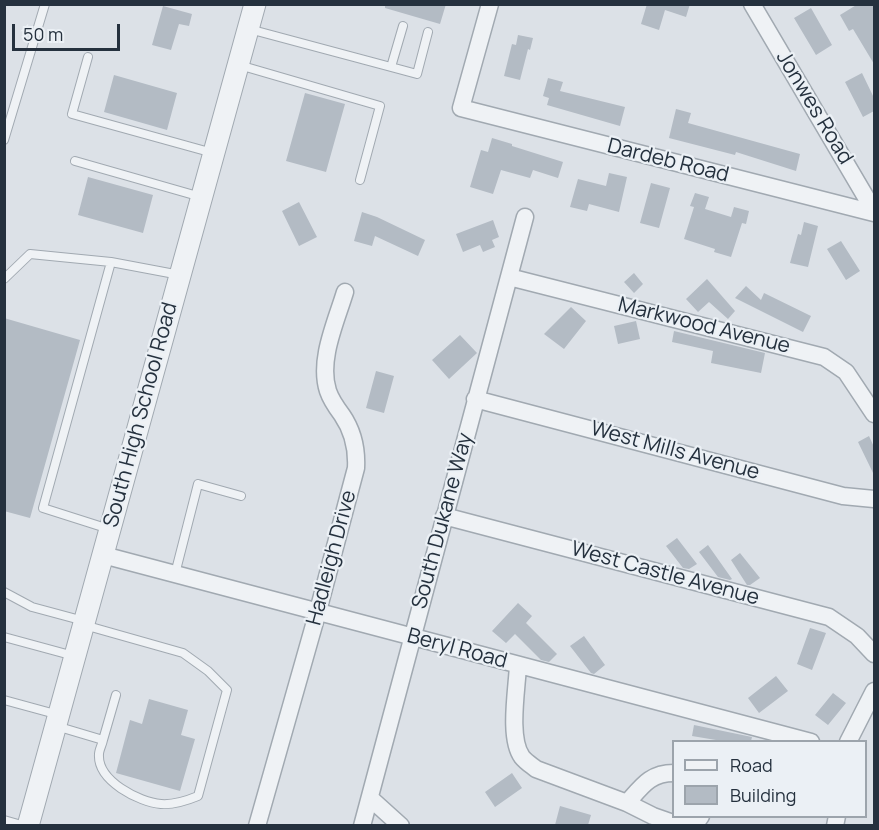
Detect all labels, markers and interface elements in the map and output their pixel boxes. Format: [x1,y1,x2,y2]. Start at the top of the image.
scale bar [15,12,123,50]
text: 50 m [23,22,63,46]
street label: Jonwes Road [770,47,858,169]
street label: Dardeb Road [605,134,731,188]
street label: Markwood Avenue [615,292,793,360]
street label: South High School Road [99,300,183,530]
street label: West Mills Avenue [588,416,762,486]
street label: South Dukane Way [407,430,479,612]
street label: Hadleigh Drive [302,488,362,628]
street label: West Castle Avenue [568,537,762,611]
street label: Beryl Road [404,624,510,674]
legend [672,740,867,818]
text: Road [730,753,773,777]
text: Building [730,783,796,807]

